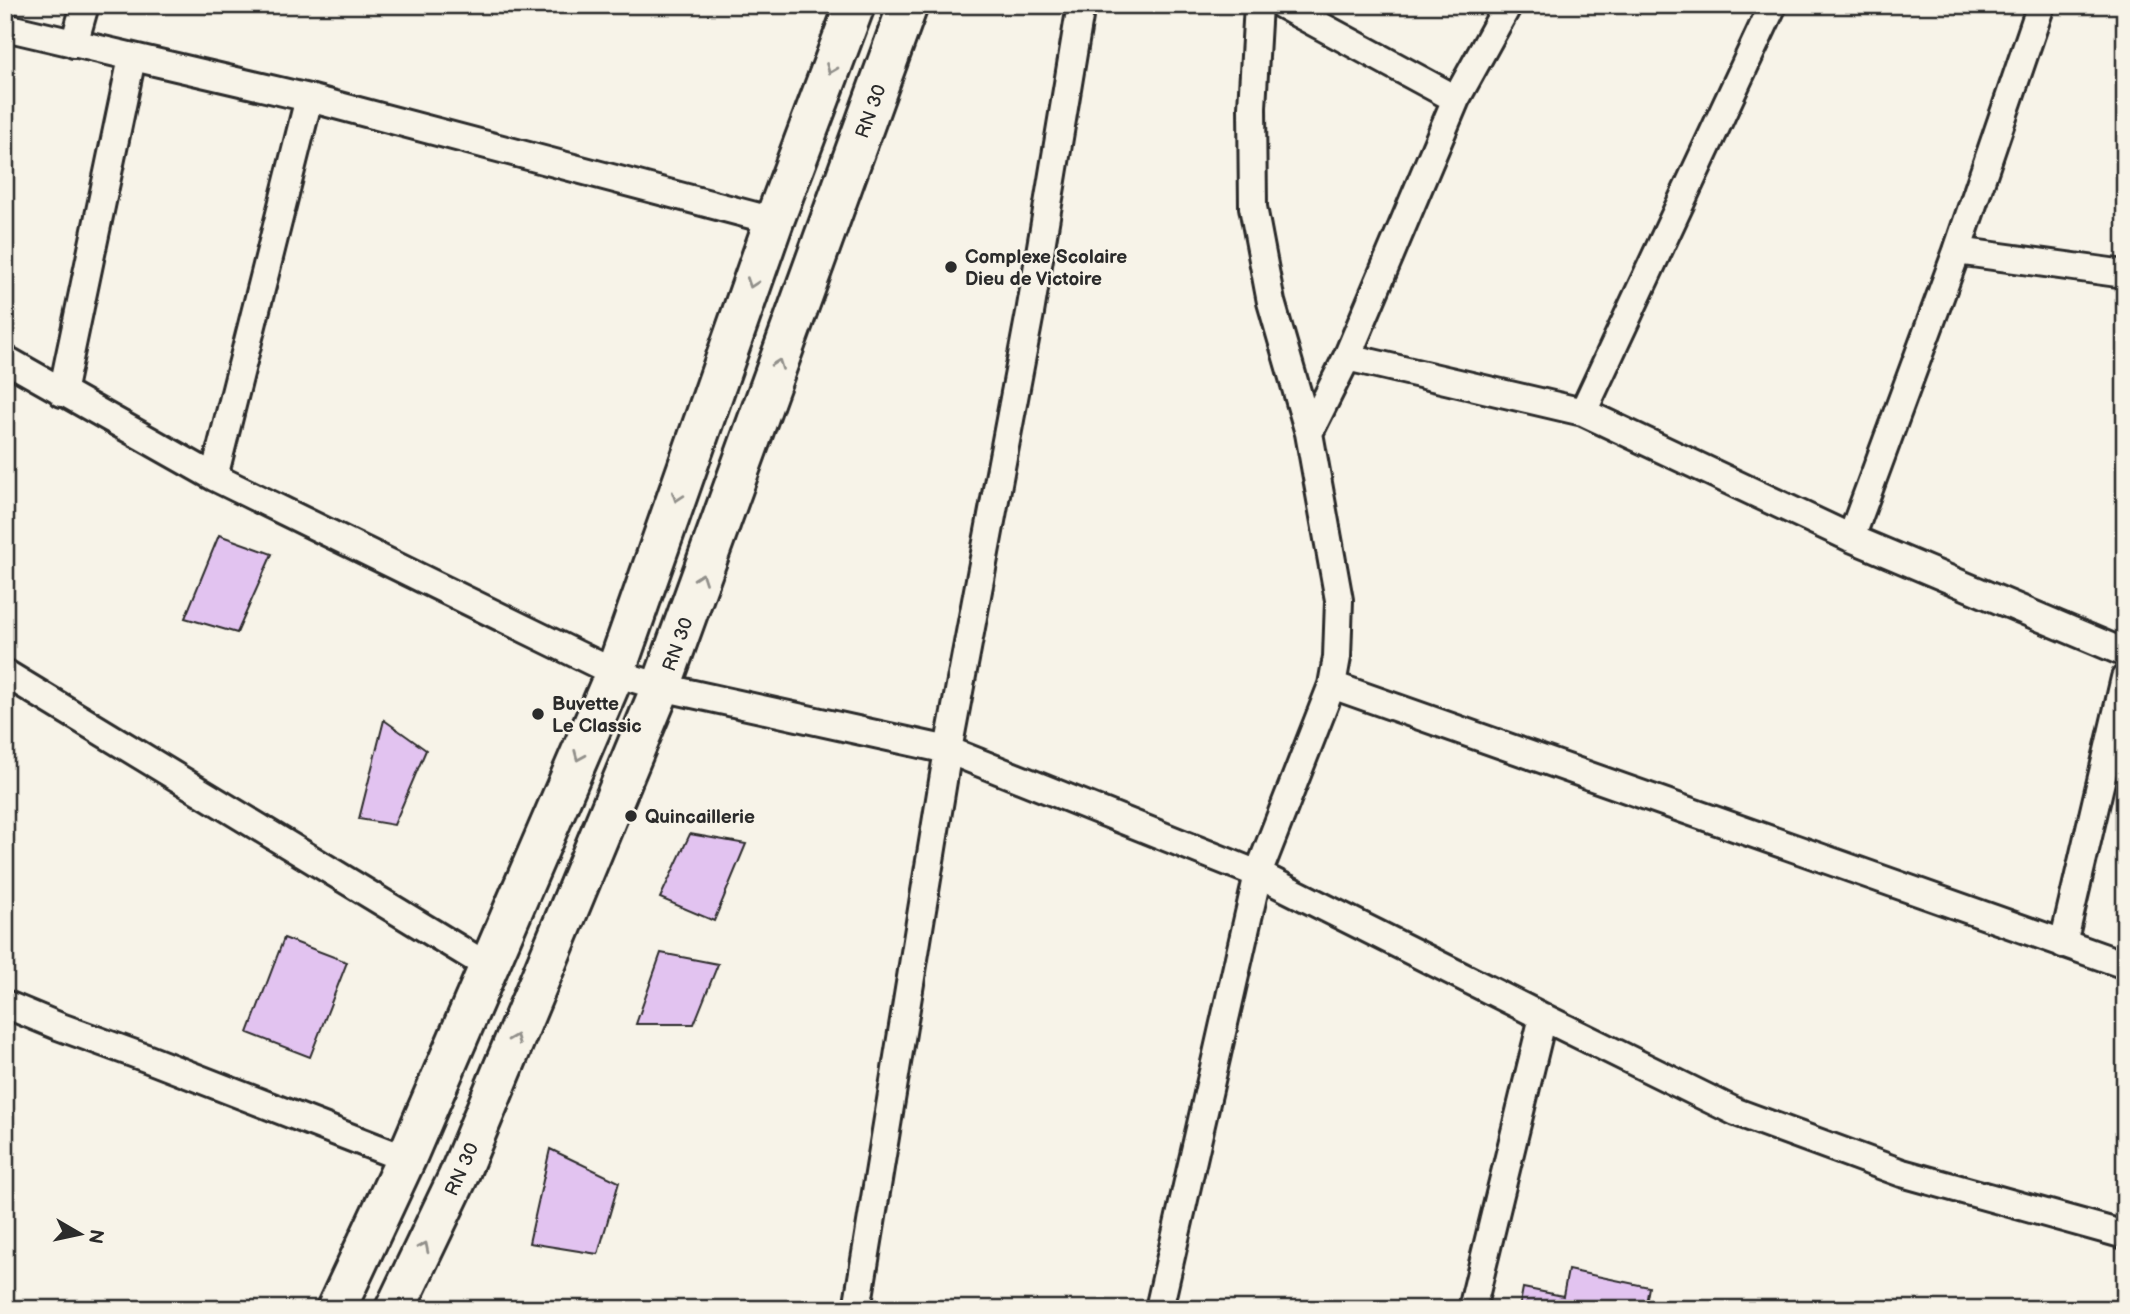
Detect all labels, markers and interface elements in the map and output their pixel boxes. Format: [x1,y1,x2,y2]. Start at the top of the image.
one-way arrow [825,63,839,75]
street label: RN 30 [851,81,892,142]
place label: Complexe Scolaire Dieu de Victoire [965,246,1127,291]
marker: Complexe Scolaire Dieu de Victoire [943,259,959,275]
one-way arrow [746,276,760,288]
one-way arrow [770,358,784,370]
one-way arrow [671,491,685,503]
one-way arrow [693,572,707,584]
street label: RN 30 [658,614,699,675]
place label: Buvette Le Classic [552,693,642,738]
marker: Buvette Le Classic [530,706,546,722]
one-way arrow [573,749,587,761]
place label: Quincaillerie [645,806,755,829]
marker: Quincaillerie [623,808,639,824]
one-way arrow [507,1034,521,1046]
street label: RN 30 [441,1139,484,1200]
north arrow [46,1198,116,1268]
text: N [83,1228,108,1245]
one-way arrow [416,1242,430,1254]

